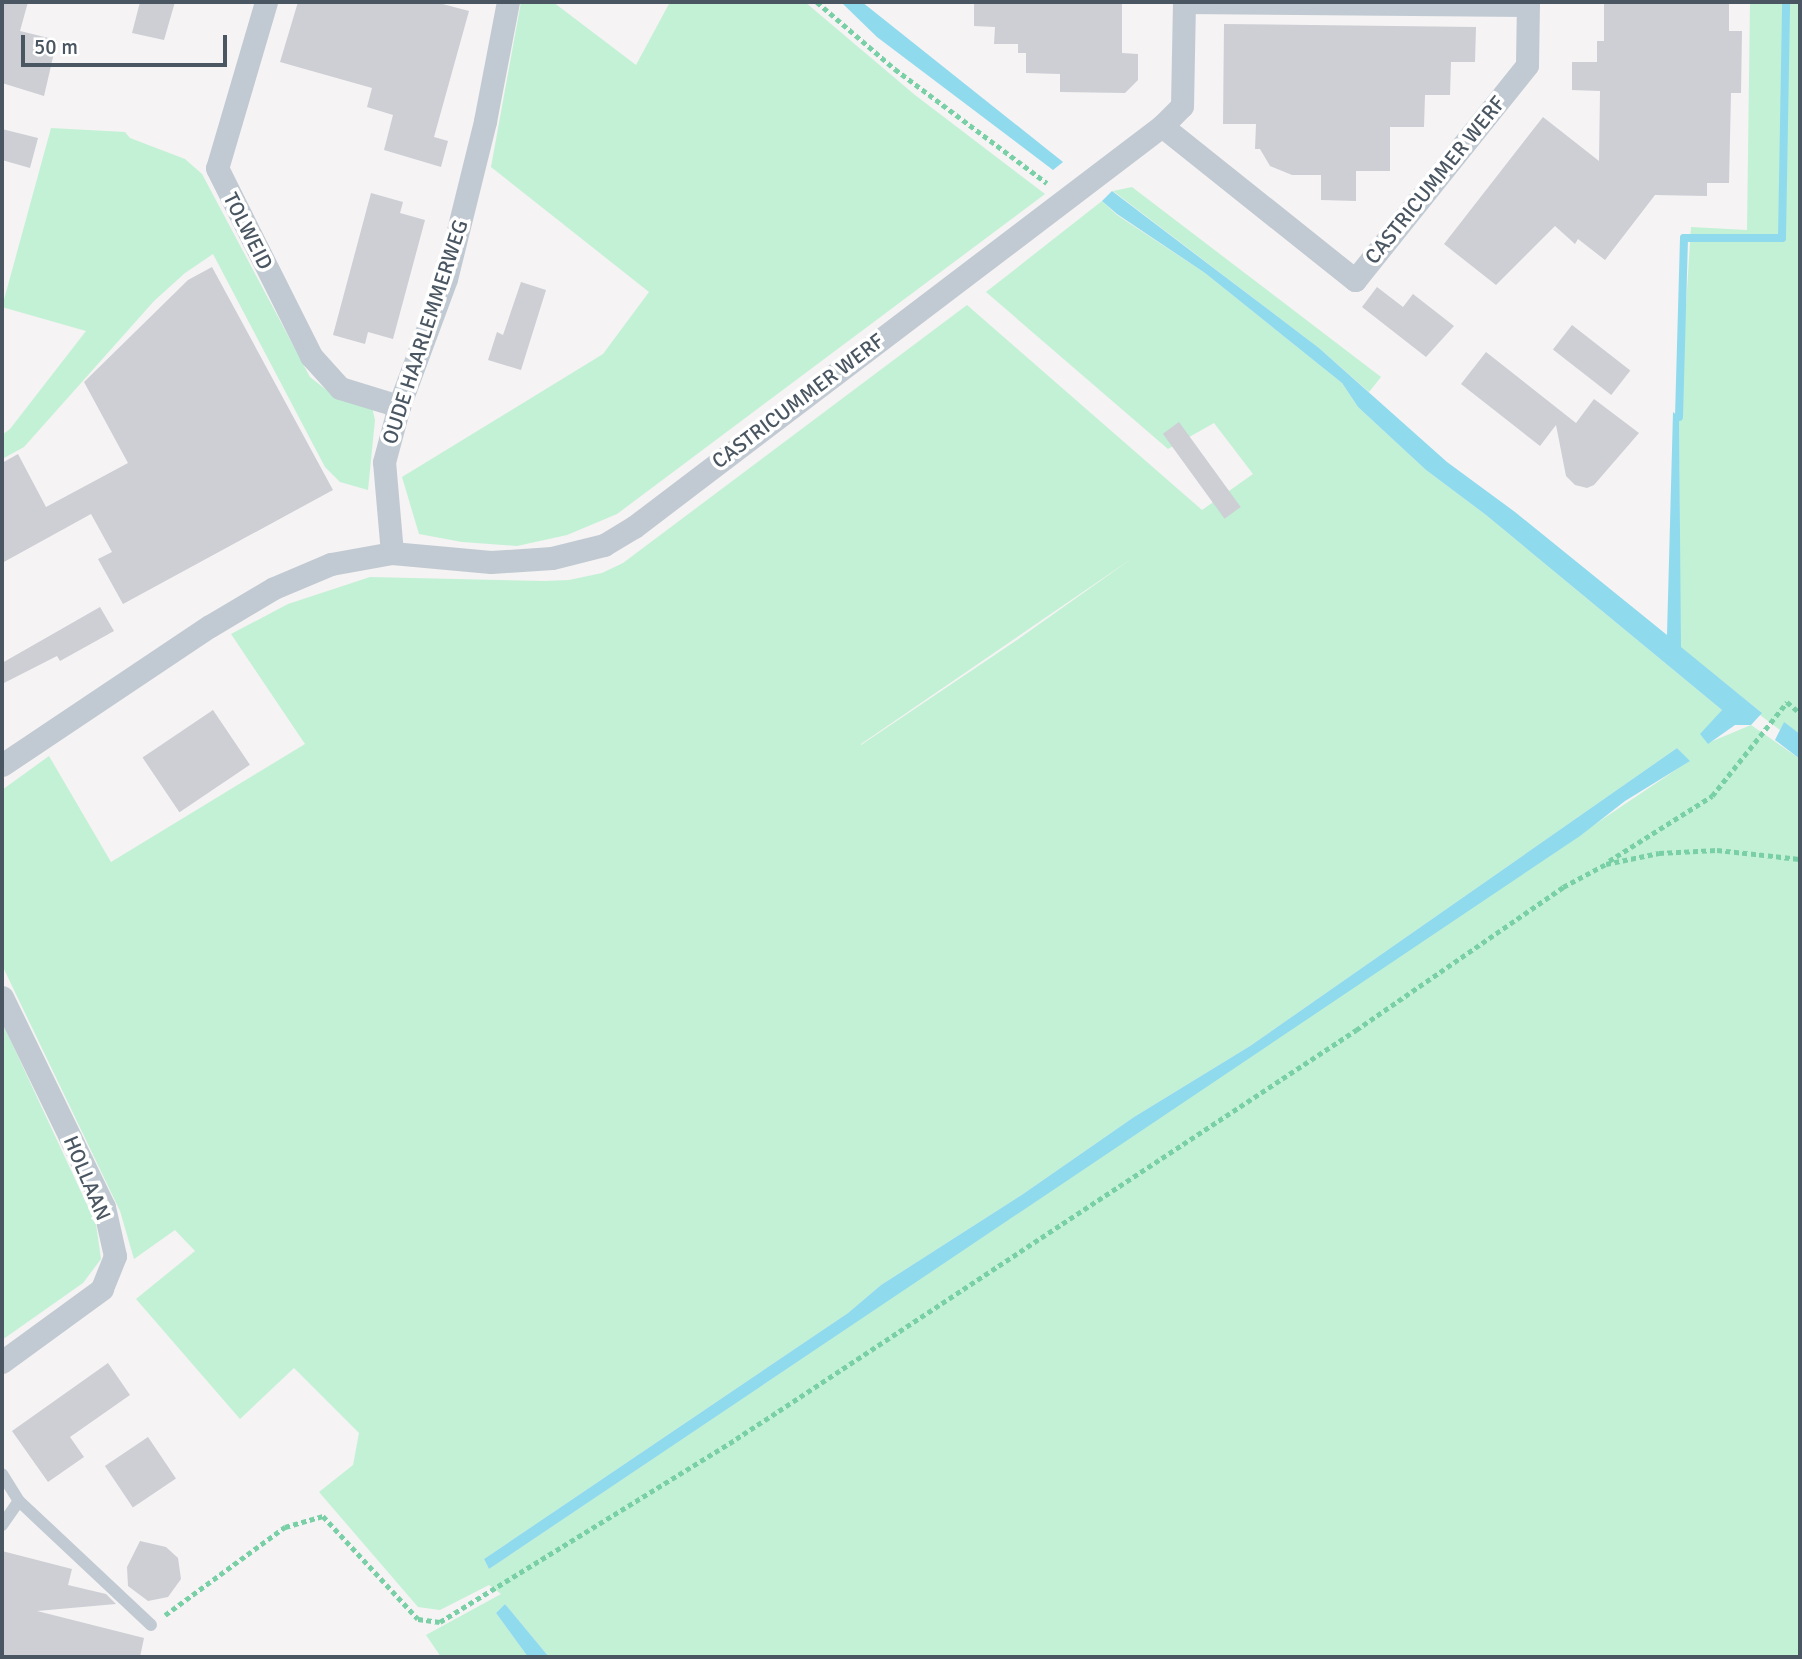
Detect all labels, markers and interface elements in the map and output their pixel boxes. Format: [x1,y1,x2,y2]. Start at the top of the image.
scale bar [24,21,231,65]
text: 50 m [34,34,78,60]
street label: CASTRICUMMER WERF [1360,91,1510,269]
street label: TOLWEID [218,188,278,274]
street label: OUDE HAARLEMMERWEG [377,217,473,447]
street label: CASTRICUMMER WERF [707,328,889,474]
street label: HOLLAAN [58,1132,116,1224]

